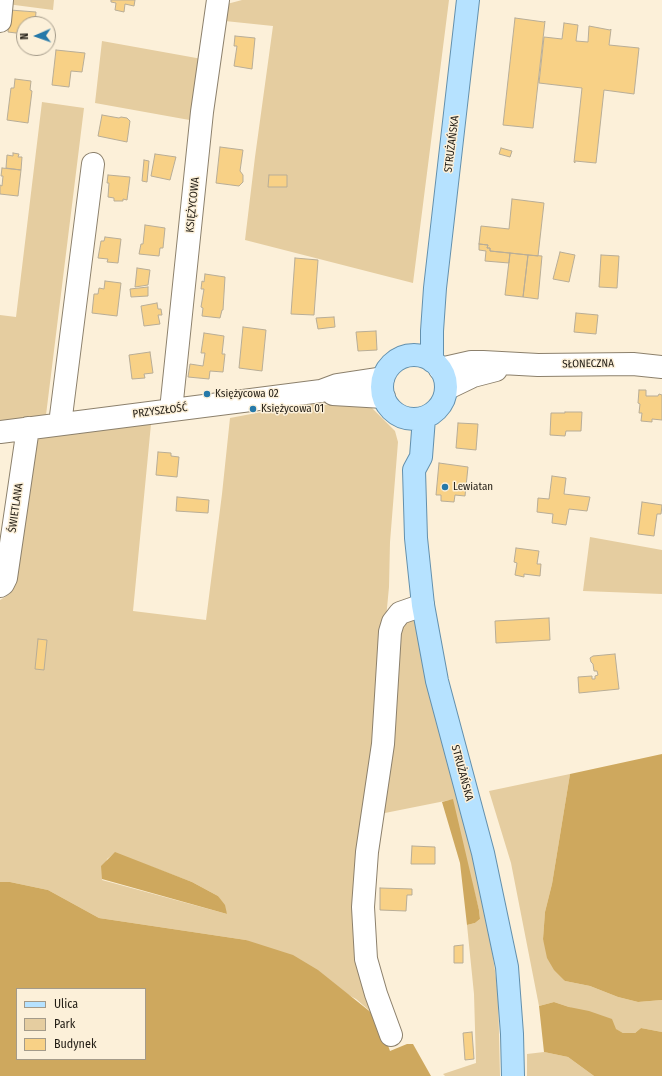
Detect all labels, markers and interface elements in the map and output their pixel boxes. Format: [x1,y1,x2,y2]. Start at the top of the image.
north arrow [16,16,56,56]
text: N [18,33,31,40]
street label: STRUŻAŃSKA [442,115,462,173]
street label: KSIĘŻYCOWA [184,177,202,233]
street label: SŁONECZNA [562,357,614,371]
place label: Księżycowa 02 [215,387,279,401]
marker: Księżycowa 02 [202,389,212,399]
street label: PRZYSZŁOŚĆ [132,401,188,421]
place label: Księżycowa 01 [261,402,324,416]
marker: Księżycowa 01 [248,404,258,414]
place label: Lewiatan [453,480,493,494]
street label: ŚWIETLANA [6,482,26,534]
marker: Lewiatan [440,482,450,492]
street label: STRUŻAŃSKA [448,744,476,802]
legend [16,988,146,1060]
text: Ulica [54,997,78,1011]
text: Park [54,1017,75,1031]
text: Budynek [54,1037,96,1051]

